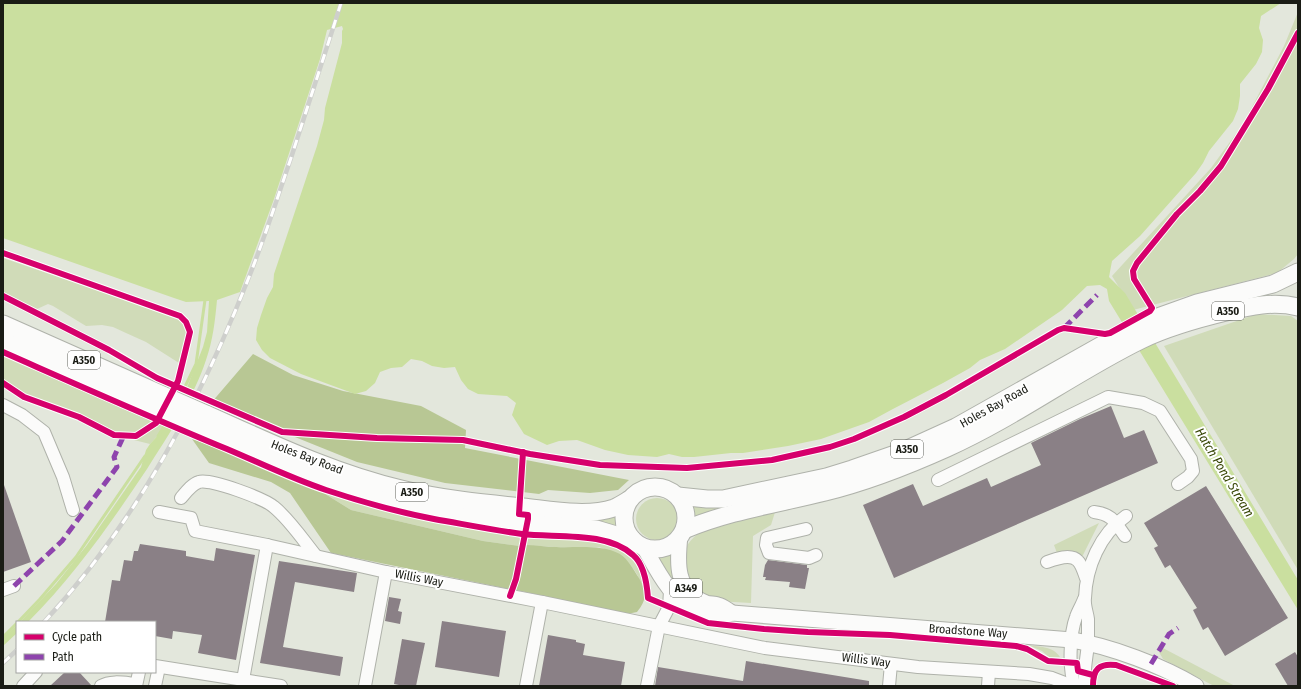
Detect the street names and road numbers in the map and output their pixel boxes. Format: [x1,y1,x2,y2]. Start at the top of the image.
road number: A350 [1212,302,1244,320]
road number: A350 [68,351,100,369]
street label: Holes Bay Road [957,381,1031,431]
street label: Holes Bay Road [269,437,345,477]
road number: A350 [891,440,923,458]
road number: A350 [396,483,428,501]
street label: Willis Way [394,566,445,590]
road number: A349 [670,579,702,597]
street label: Broadstone Way [928,621,1008,641]
street label: Willis Way [841,650,892,670]

